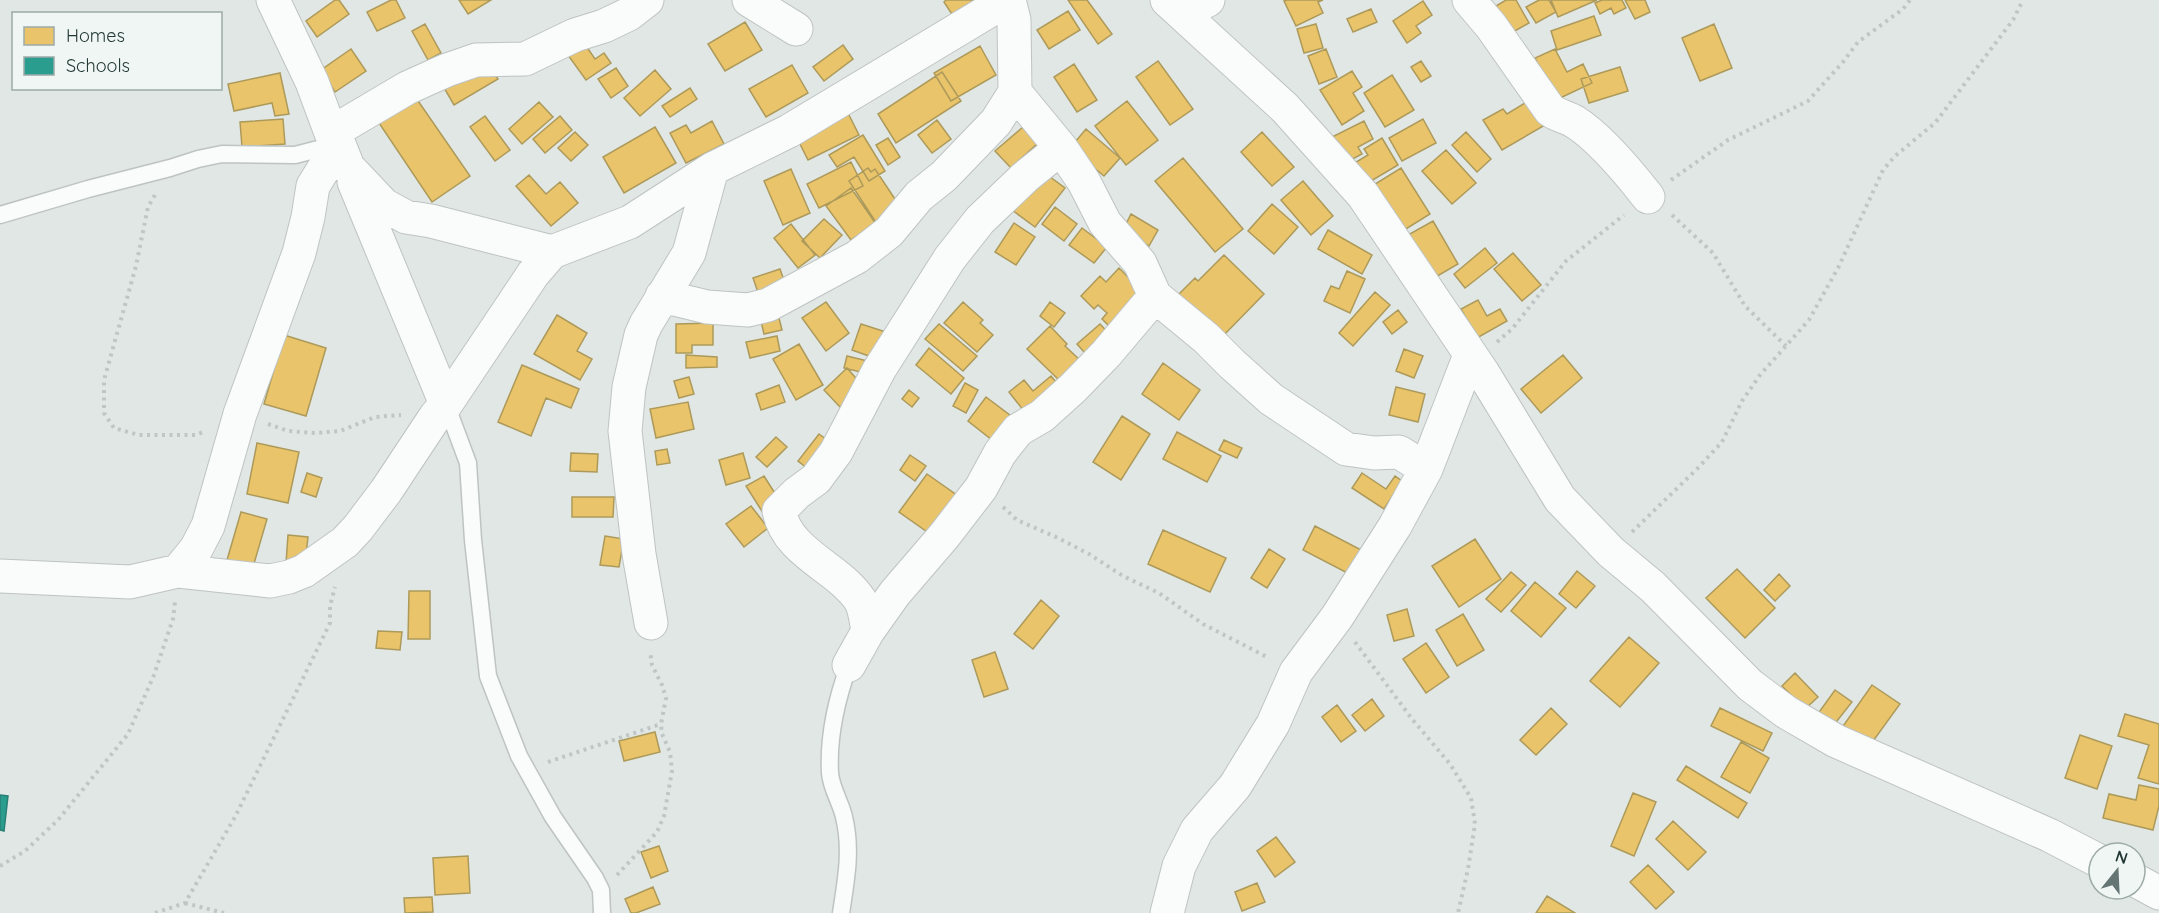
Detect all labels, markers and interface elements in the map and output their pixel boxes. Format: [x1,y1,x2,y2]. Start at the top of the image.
legend [12,12,222,90]
text: Homes [66,24,125,47]
text: Schools [66,54,130,77]
north arrow [2087,841,2147,901]
text: N [2113,845,2130,868]

